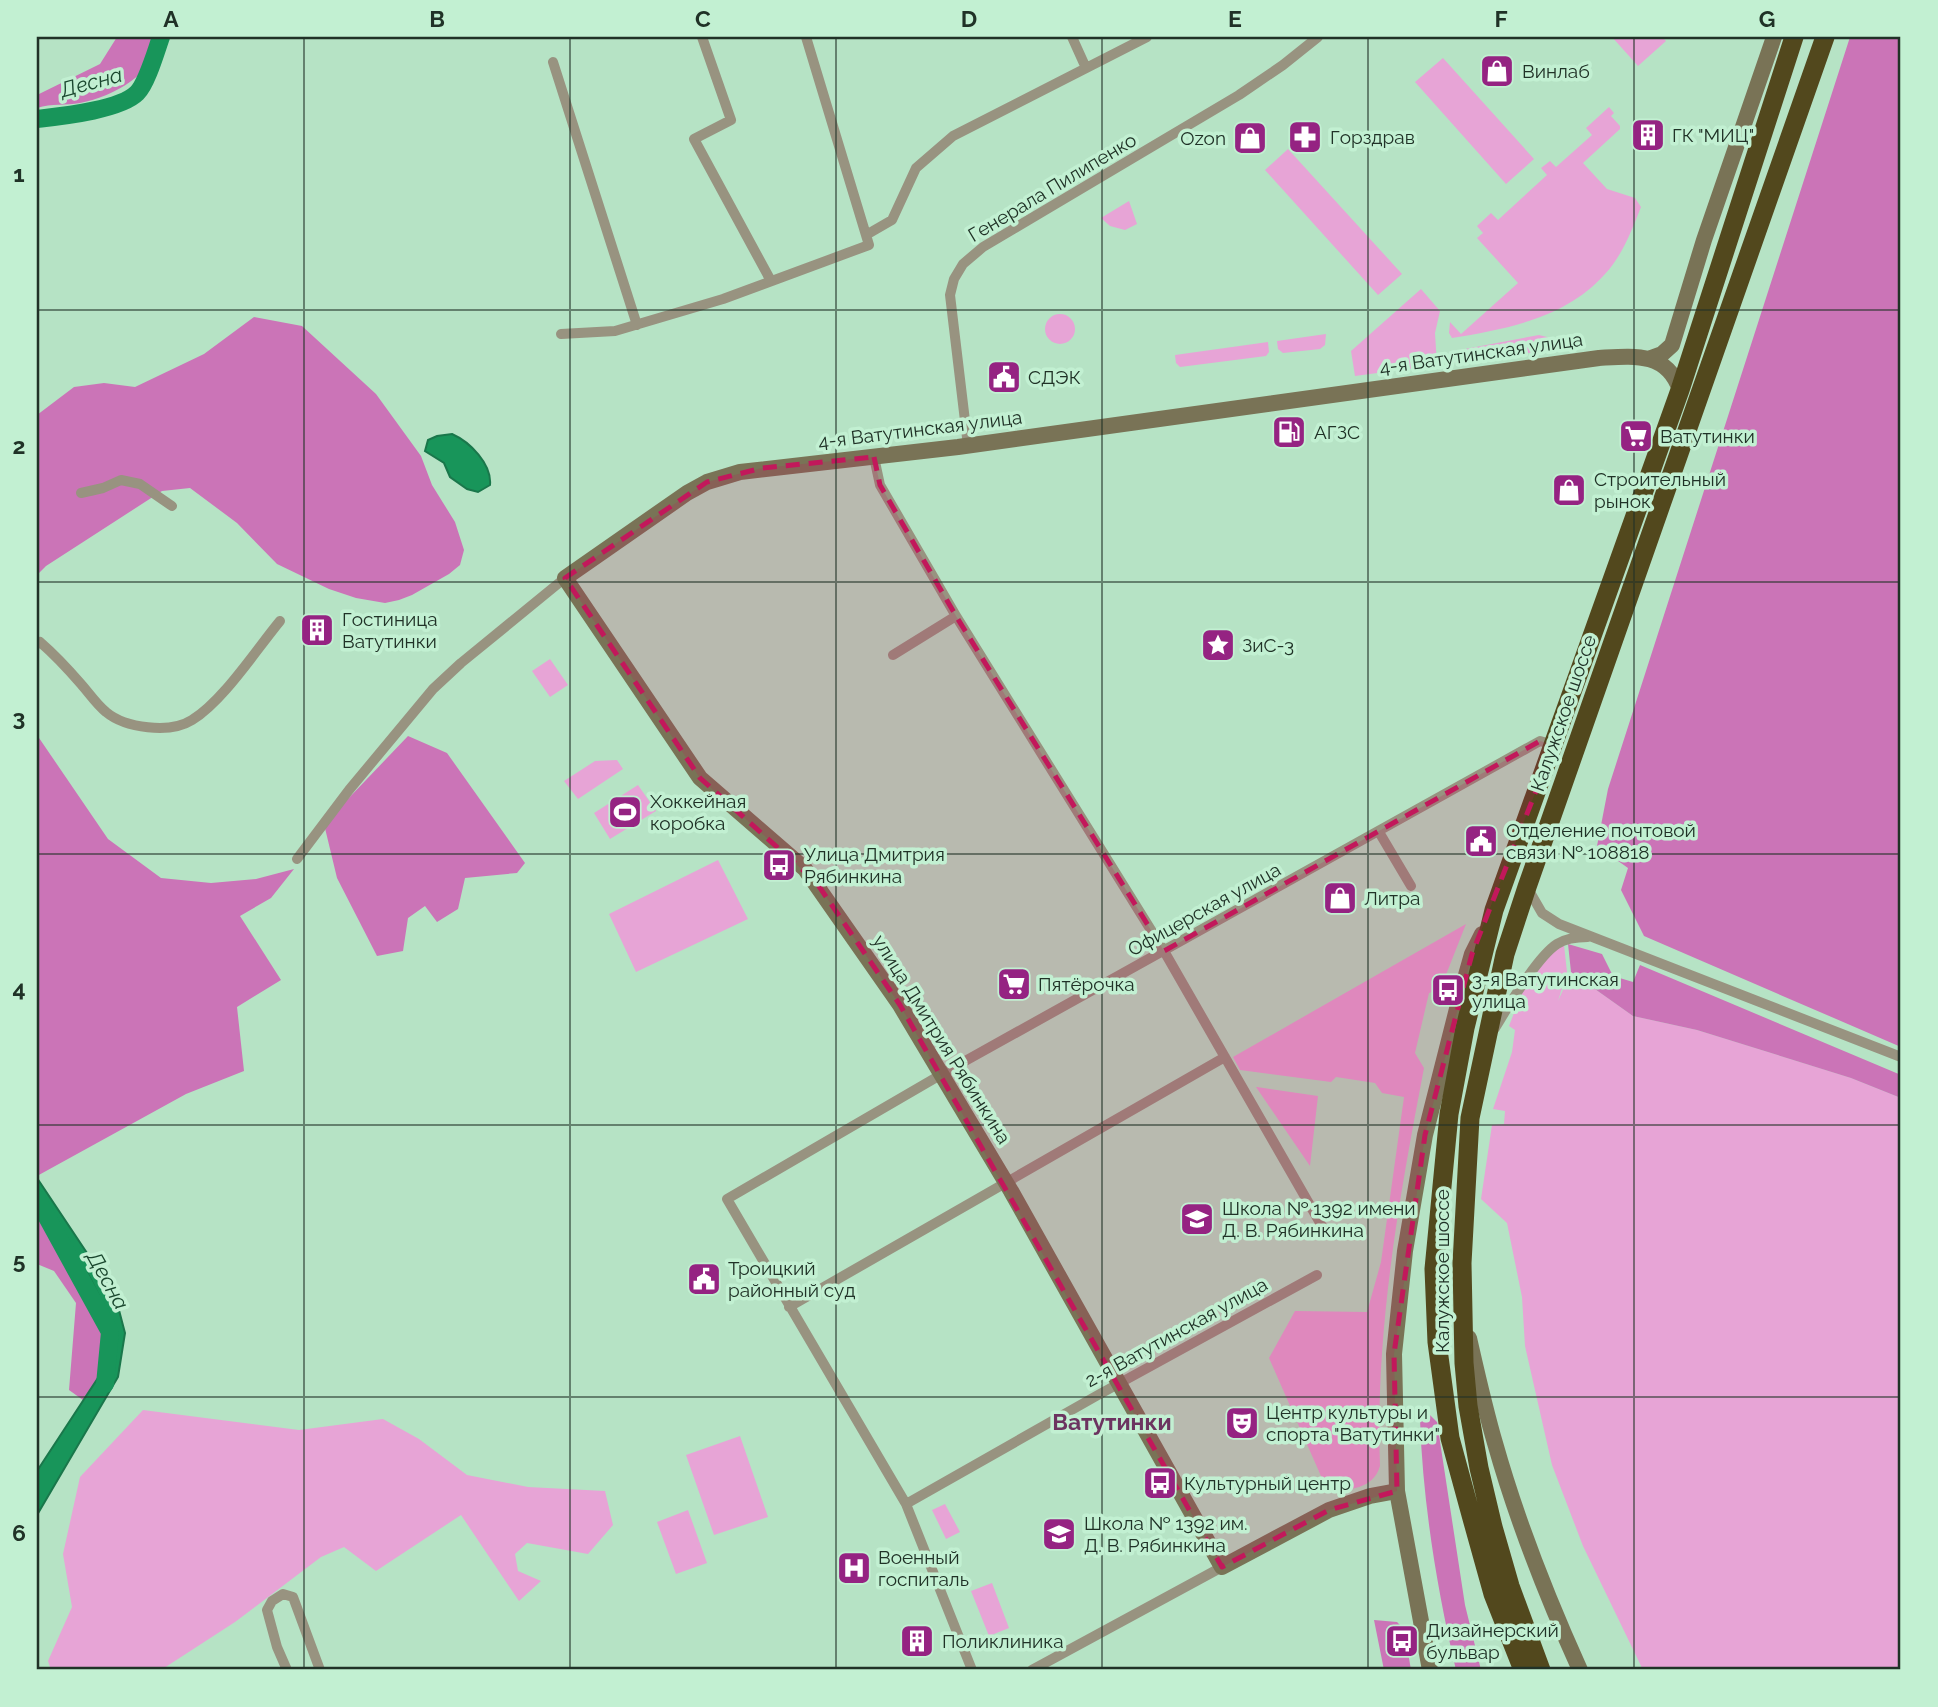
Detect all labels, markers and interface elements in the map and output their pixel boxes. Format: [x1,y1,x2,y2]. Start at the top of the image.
text: A [163,5,179,32]
text: B [429,5,445,32]
text: C [695,5,711,32]
text: D [961,5,977,32]
text: E [1228,5,1242,32]
text: F [1494,5,1508,32]
text: G [1759,5,1775,32]
shop icon: Винлаб [1478,52,1516,90]
place label: Винлаб [1522,60,1590,82]
water label: Десна [56,62,125,103]
building icon: ГК "МИЦ" [1629,116,1667,154]
pharmacy icon: Горздрав [1286,118,1324,156]
shop icon: Ozon [1231,119,1269,157]
place label: ГК "МИЦ" [1672,124,1754,146]
place label: Горздрав [1330,126,1415,148]
place label: Ozon [1180,127,1226,149]
street label: Генерала Пилипенко [964,128,1140,246]
text: 1 [13,160,25,187]
street label: 4-я Ватутинская улица [1378,328,1584,378]
public building icon: СДЭК [985,358,1023,396]
place label: СДЭК [1028,366,1081,388]
street label: 4-я Ватутинская улица [817,406,1023,452]
fuel station icon: АГЗС [1270,413,1308,451]
supermarket icon: Ватутинки [1617,417,1655,455]
place label: АГЗС [1314,421,1360,443]
place label: Ватутинки [1660,425,1755,447]
text: 2 [13,432,25,459]
place label: Строительный рынок [1594,468,1726,512]
shop icon: Строительный рынок [1550,471,1588,509]
place label: Гостиница Ватутинки [342,608,438,652]
building icon: Гостиница Ватутинки [298,611,336,649]
place icon: ЗиС-3 [1199,626,1237,664]
street label: Калужское шоссе [1526,632,1600,794]
place label: ЗиС-3 [1242,634,1294,656]
text: 3 [13,704,25,731]
place label: Хоккейная коробка [650,790,746,834]
sports icon: Хоккейная коробка [606,793,644,831]
place label: Отделение почтовой связи № 108818 [1506,819,1696,863]
public building icon: Отделение почтовой связи № 108818 [1462,822,1500,860]
place label: Улица Дмитрия Рябинкина [804,843,945,887]
bus stop icon: Улица Дмитрия Рябинкина [760,846,798,884]
street label: Офицерская улица [1124,858,1284,960]
shop icon: Литра [1321,879,1359,917]
place label: Литра [1364,887,1420,909]
street label: улица Дмитрия Рябинкина [868,930,1016,1148]
supermarket icon: Пятёрочка [995,965,1033,1003]
place label: 3-я Ватутинская улица [1472,968,1619,1012]
bus stop icon: 3-я Ватутинская улица [1429,971,1467,1009]
place label: Пятёрочка [1038,973,1135,995]
text: 4 [12,975,26,1002]
street label: Калужское шоссе [1431,1189,1453,1353]
place label: Школа № 1392 имени Д. В. Рябинкина [1222,1197,1416,1241]
school or university icon: Школа № 1392 имени Д. В. Рябинкина [1178,1200,1216,1238]
water label: Десна [81,1245,134,1314]
text: 5 [13,1247,26,1274]
place label: Троицкий районный суд [728,1257,855,1301]
public building icon: Троицкий районный суд [685,1260,723,1298]
street label: 2-я Ватутинская улица [1081,1273,1271,1391]
place label: Центр культуры и спорта "Ватутинки" [1266,1401,1440,1445]
theatre icon: Центр культуры и спорта "Ватутинки" [1223,1404,1261,1442]
district label: Ватутинки [1052,1408,1172,1435]
bus stop icon: Культурный центр [1141,1464,1179,1502]
place label: Культурный центр [1184,1472,1351,1494]
place label: Школа № 1392 им. Д. В. Рябинкина [1084,1512,1248,1556]
school or university icon: Школа № 1392 им. Д. В. Рябинкина [1040,1515,1078,1553]
text: 6 [12,1519,26,1546]
place label: Военный госпиталь [878,1546,969,1590]
hospital icon: Военный госпиталь [835,1549,873,1587]
place label: Дизайнерский бульвар [1426,1619,1559,1663]
building icon: Поликлиника [898,1622,936,1660]
bus stop icon: Дизайнерский бульвар [1383,1622,1421,1660]
place label: Поликлиника [942,1630,1064,1652]

